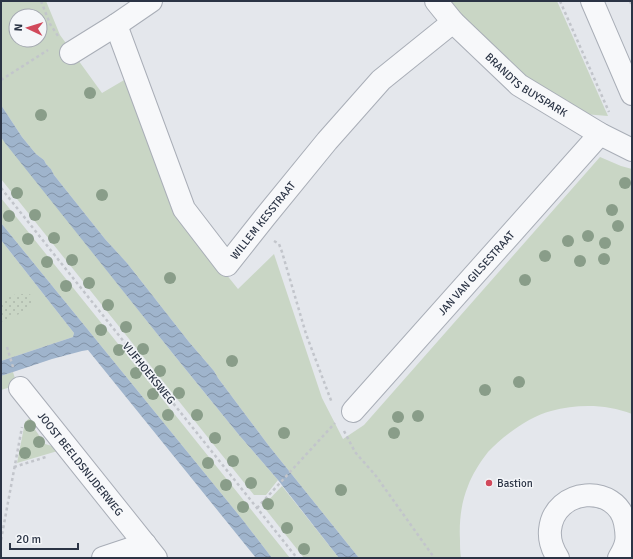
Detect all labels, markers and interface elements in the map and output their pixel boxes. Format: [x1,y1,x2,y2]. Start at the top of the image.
north arrow [8,8,48,48]
text: N [12,23,25,32]
street label: BRANDTS BUYSPARK [482,50,570,120]
street label: WILLEM KESSTRAAT [228,178,299,262]
street label: JAN VAN GILSESTRAAT [436,228,518,318]
street label: VIJFHOEKSWEG [120,340,178,407]
street label: JOOST BEELDSNIJDERWEG [35,410,126,519]
place label: Bastion [497,477,533,490]
marker: Bastion [484,478,494,488]
scale bar [10,525,78,551]
text: 20 m [16,532,41,547]

